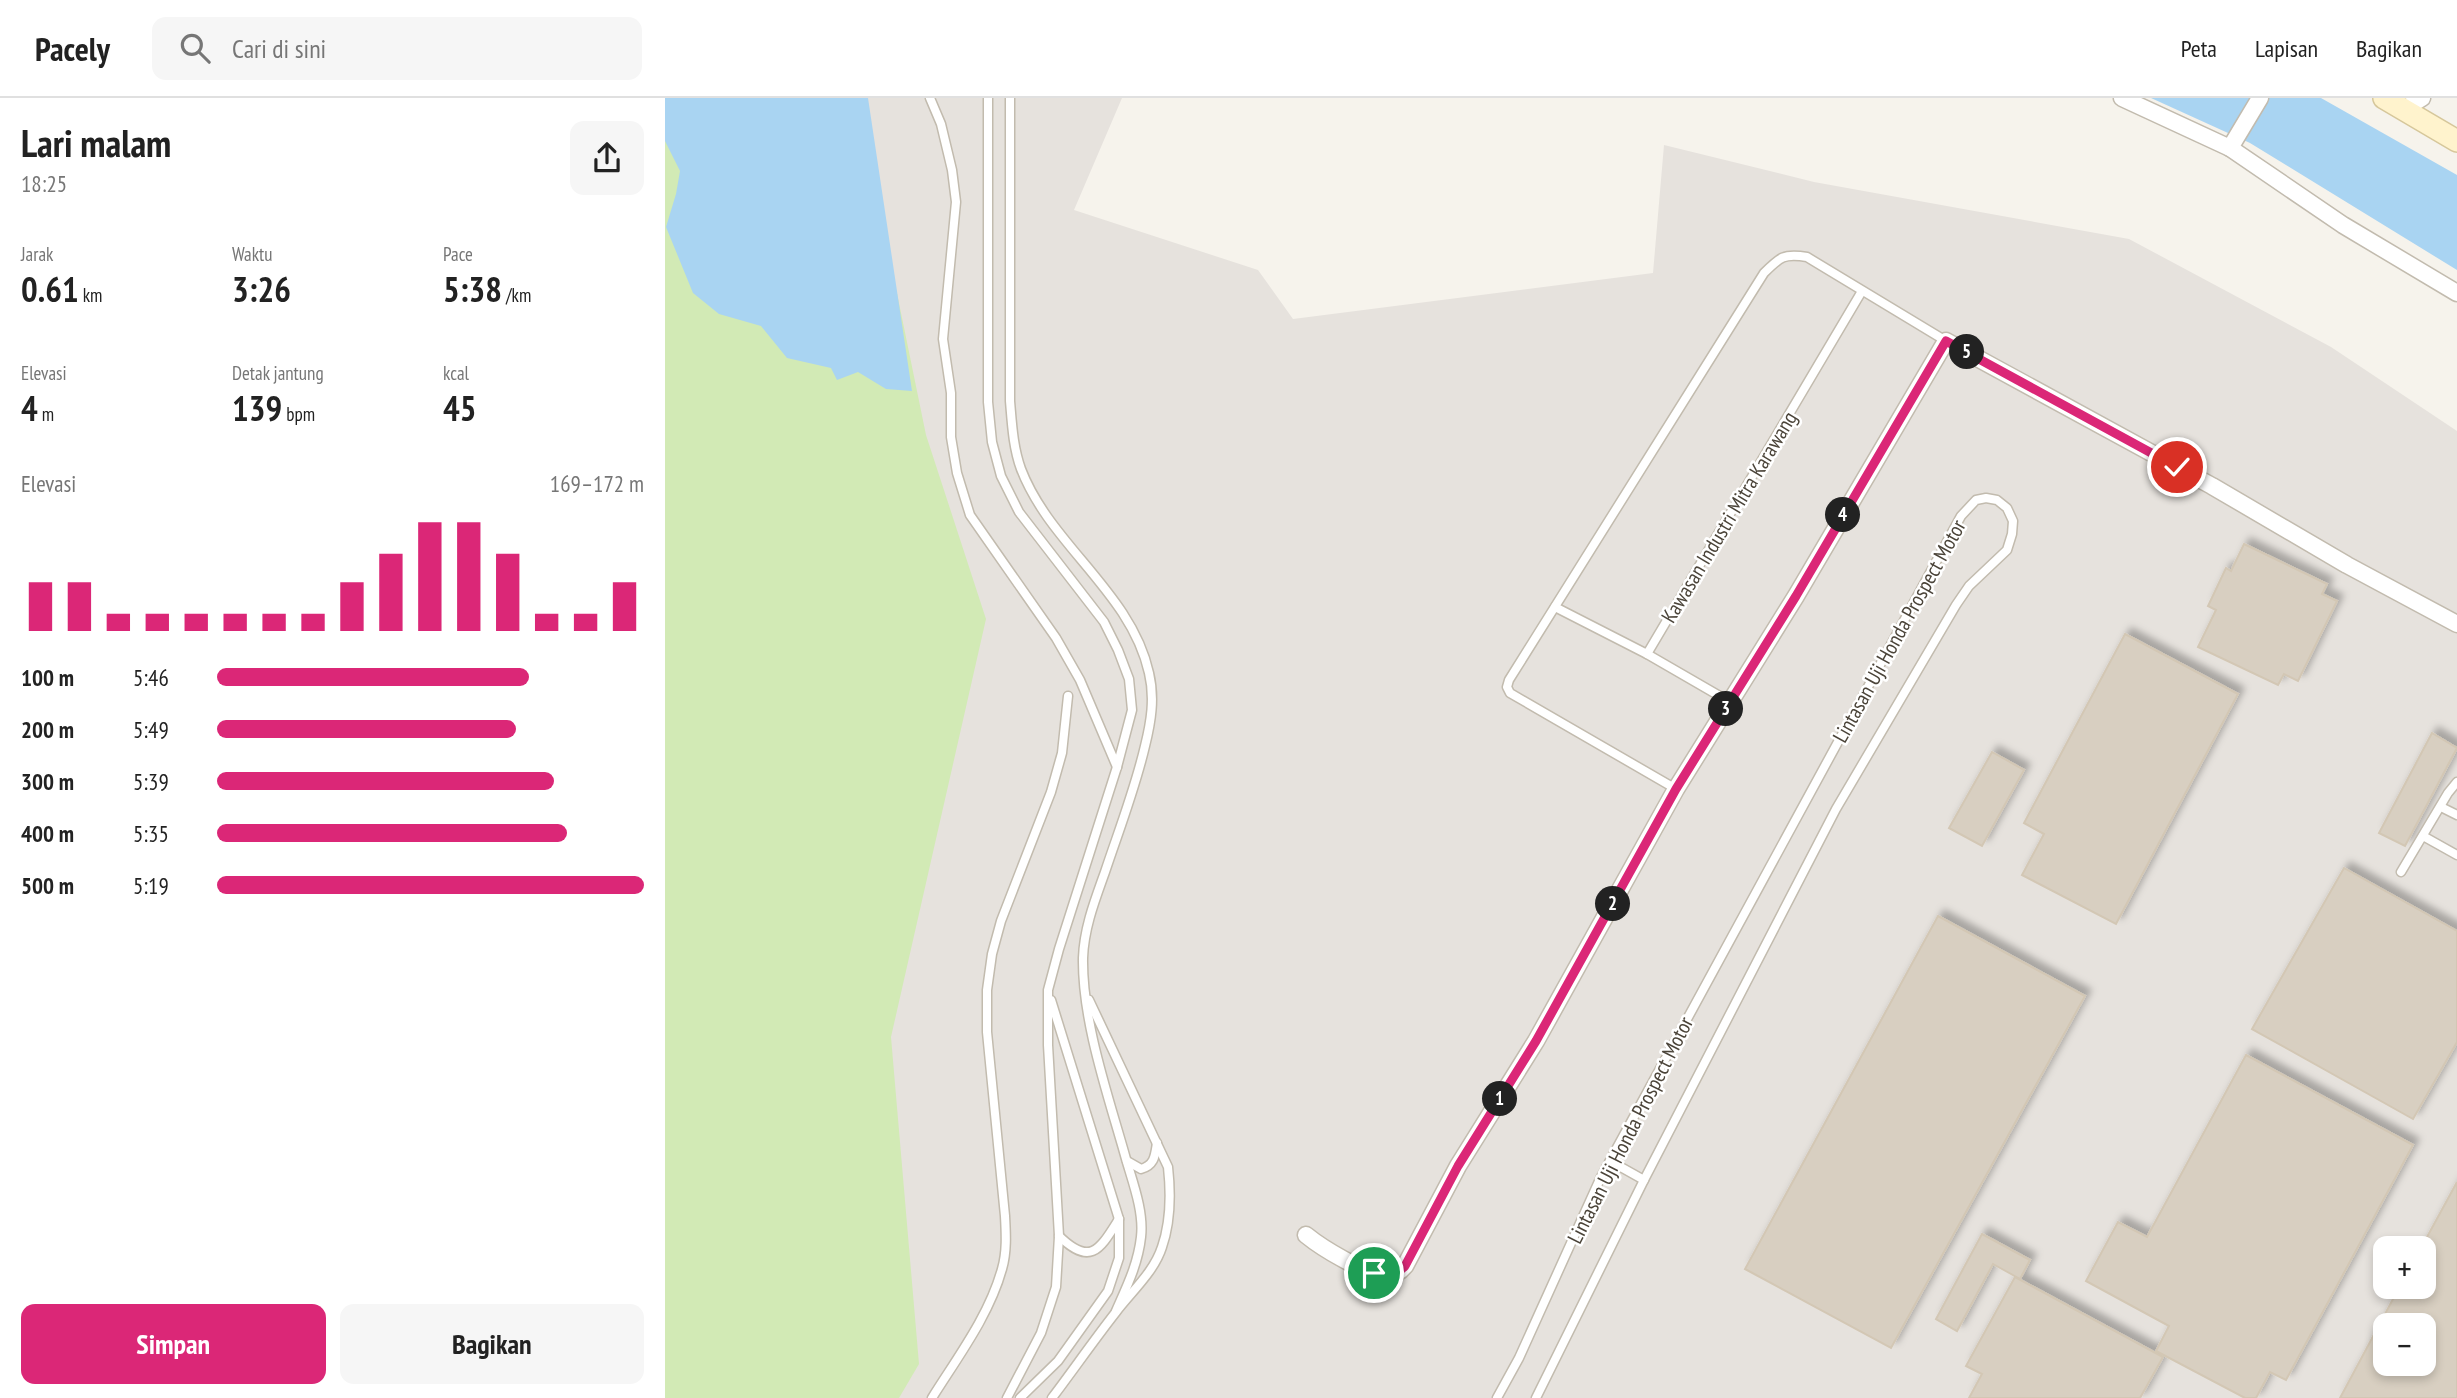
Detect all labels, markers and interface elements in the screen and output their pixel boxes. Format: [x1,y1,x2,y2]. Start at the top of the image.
search box [152,17,642,80]
text: Pacely [35,27,110,70]
icon: search [176,29,214,67]
text: Cari di sini [232,32,326,65]
text: Peta [2181,33,2217,64]
text: Lapisan [2255,33,2318,64]
text: Bagikan [2356,33,2422,64]
text: Lari malam [21,118,171,167]
button: share [570,121,644,195]
text: 18:25 [21,169,67,198]
text: Jarak [21,242,53,266]
text: Waktu [232,242,273,266]
text: Pace [443,242,473,266]
text: 0.61 [21,266,79,312]
text: 3:26 [232,266,291,312]
text: 5:38 [443,266,502,312]
text: km [79,283,102,307]
text: /km [502,283,531,307]
pin: 5 [1949,334,1985,370]
text: 5 [1962,339,1971,363]
text: Elevasi [21,361,67,385]
text: Detak jantung [232,361,324,385]
text: kcal [443,361,469,385]
text: 4 [21,385,38,431]
text: 139 [232,385,282,431]
text: 45 [443,385,476,431]
text: m [38,402,54,426]
text: bpm [282,402,315,426]
street label: Kawasan Industri Mitra Karawang [1655,406,1803,628]
pin [2147,437,2207,497]
icon: check [2158,448,2196,486]
text: Elevasi [21,469,76,498]
text: 169–172 m [550,469,644,498]
pin: 4 [1825,498,1861,532]
text: 4 [1838,502,1847,526]
street label: Lintasan Uji Honda Prospect Motor [1826,515,1972,747]
text: 100 m [21,663,74,692]
text: 5:46 [133,663,169,692]
pin: 3 [1709,692,1743,726]
text: 3 [1721,696,1730,720]
text: 200 m [21,715,74,744]
text: 5:49 [133,715,169,744]
text: 300 m [21,767,74,796]
text: 5:39 [133,767,169,796]
text: 400 m [21,819,74,848]
text: 5:35 [133,819,169,848]
text: 500 m [21,871,74,900]
text: 5:19 [133,871,169,900]
pin: 2 [1595,886,1630,922]
text: 2 [1608,891,1617,915]
street label: Lintasan Uji Honda Prospect Motor [1561,1012,1699,1248]
pin: 1 [1483,1082,1517,1116]
text: 1 [1495,1086,1504,1110]
map controls [2373,1236,2436,1376]
button: + [2373,1236,2436,1299]
pin [1344,1243,1404,1303]
icon: arrive [1355,1254,1393,1292]
button: Simpan [21,1304,326,1384]
button: Bagikan [340,1304,644,1384]
button: − [2373,1313,2436,1376]

